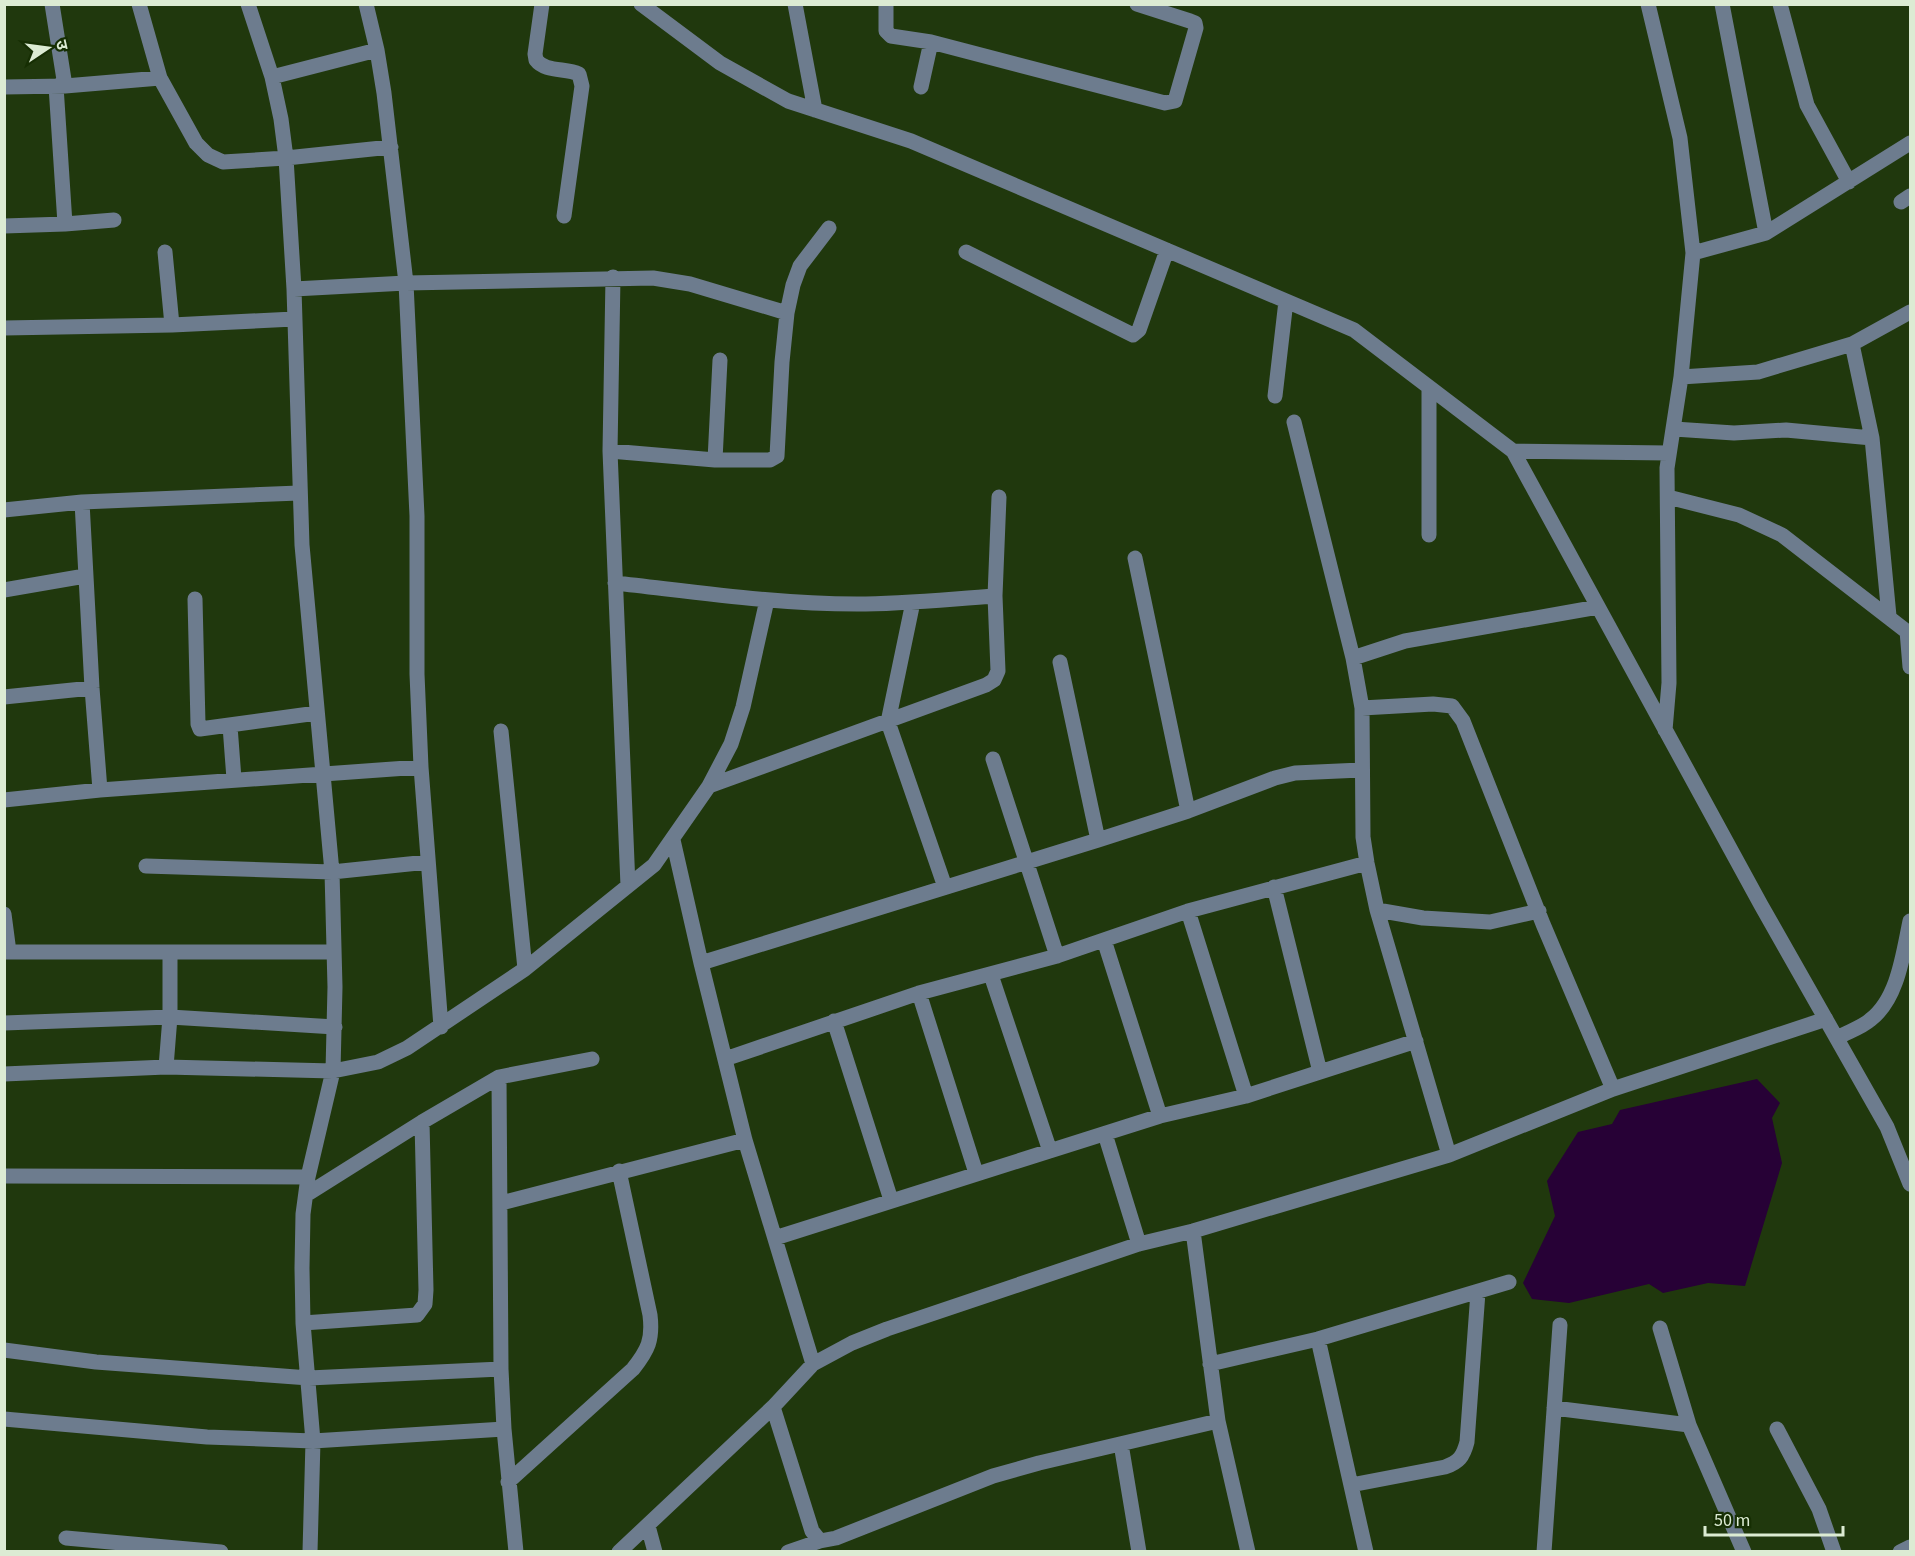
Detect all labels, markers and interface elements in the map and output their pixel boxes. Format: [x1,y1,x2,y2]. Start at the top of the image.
north arrow [18,18,78,78]
text: उ [50,38,74,53]
scale bar [1705,1499,1843,1537]
text: 50 m [1714,1508,1750,1533]

